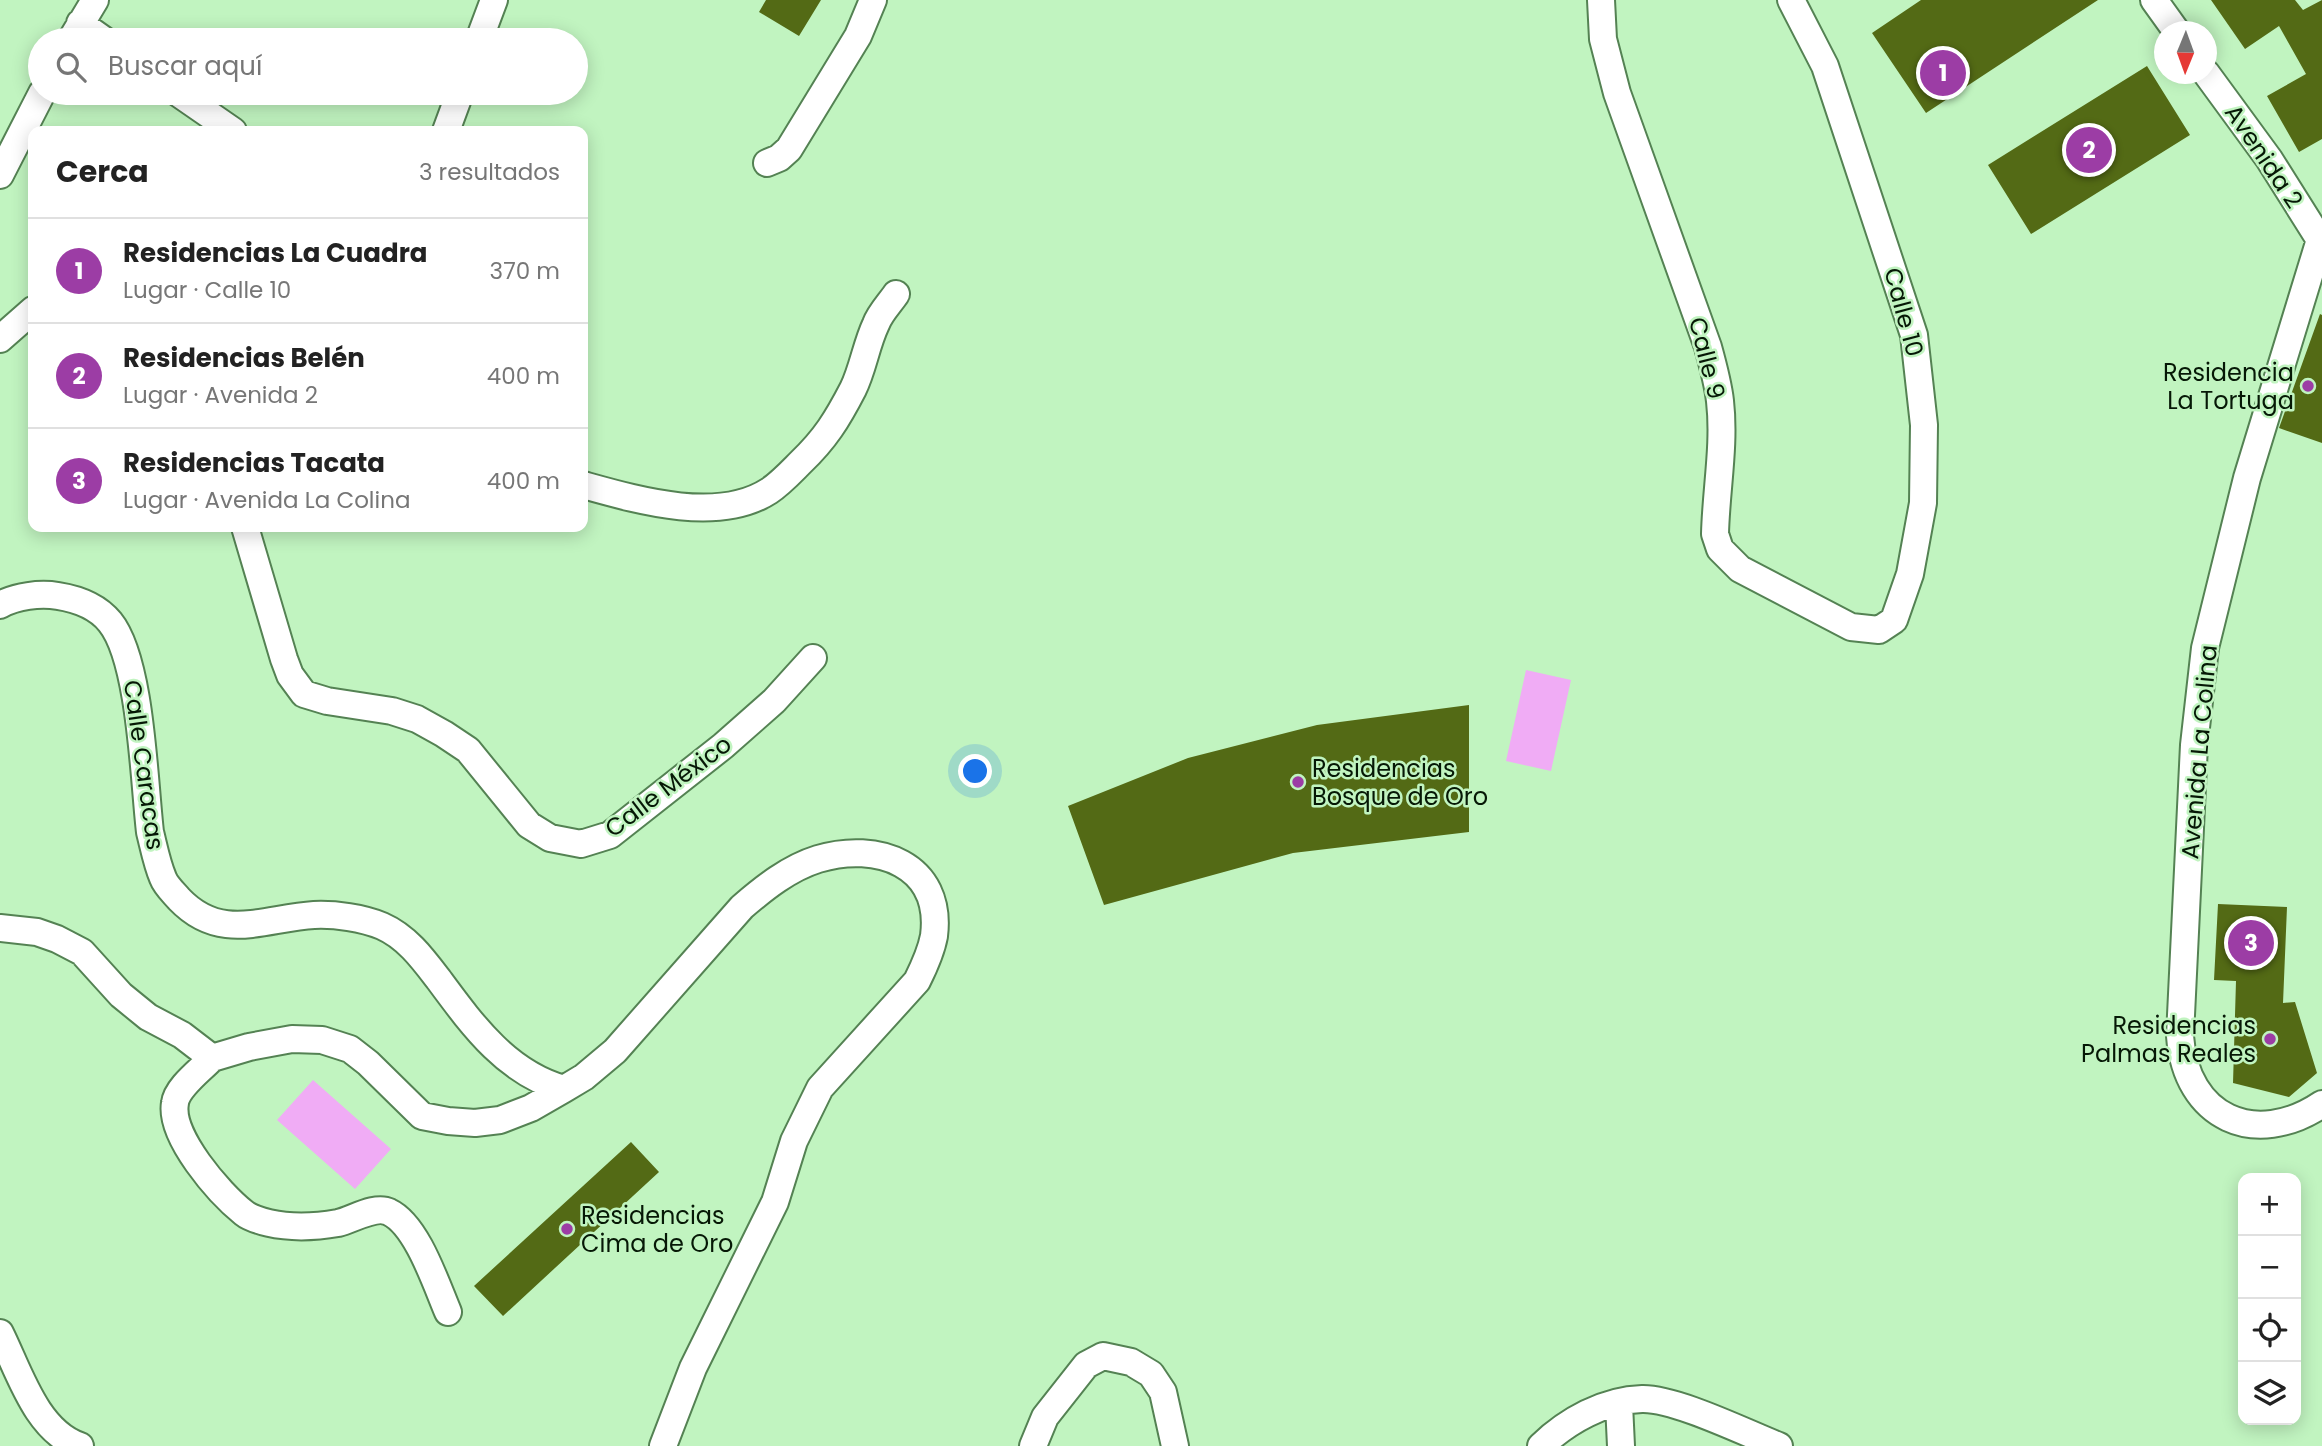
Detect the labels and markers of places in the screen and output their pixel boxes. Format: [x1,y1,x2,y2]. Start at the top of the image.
pin: 1 [1920,47,1966,99]
pin: 2 [2066,124,2112,176]
place label: Residencia La Tortuga [2163,356,2294,417]
marker: Residencia La Tortuga [2300,378,2316,394]
place label: Residencias Bosque de Oro [1312,752,1488,813]
marker: Residencias Bosque de Oro [1290,774,1306,790]
pin: 3 [2228,917,2274,969]
place label: Residencias Palmas Reales [2081,1009,2256,1070]
marker: Residencias Palmas Reales [2262,1031,2278,1047]
place label: Residencias Cima de Oro [581,1199,733,1260]
marker: Residencias Cima de Oro [559,1221,575,1237]

